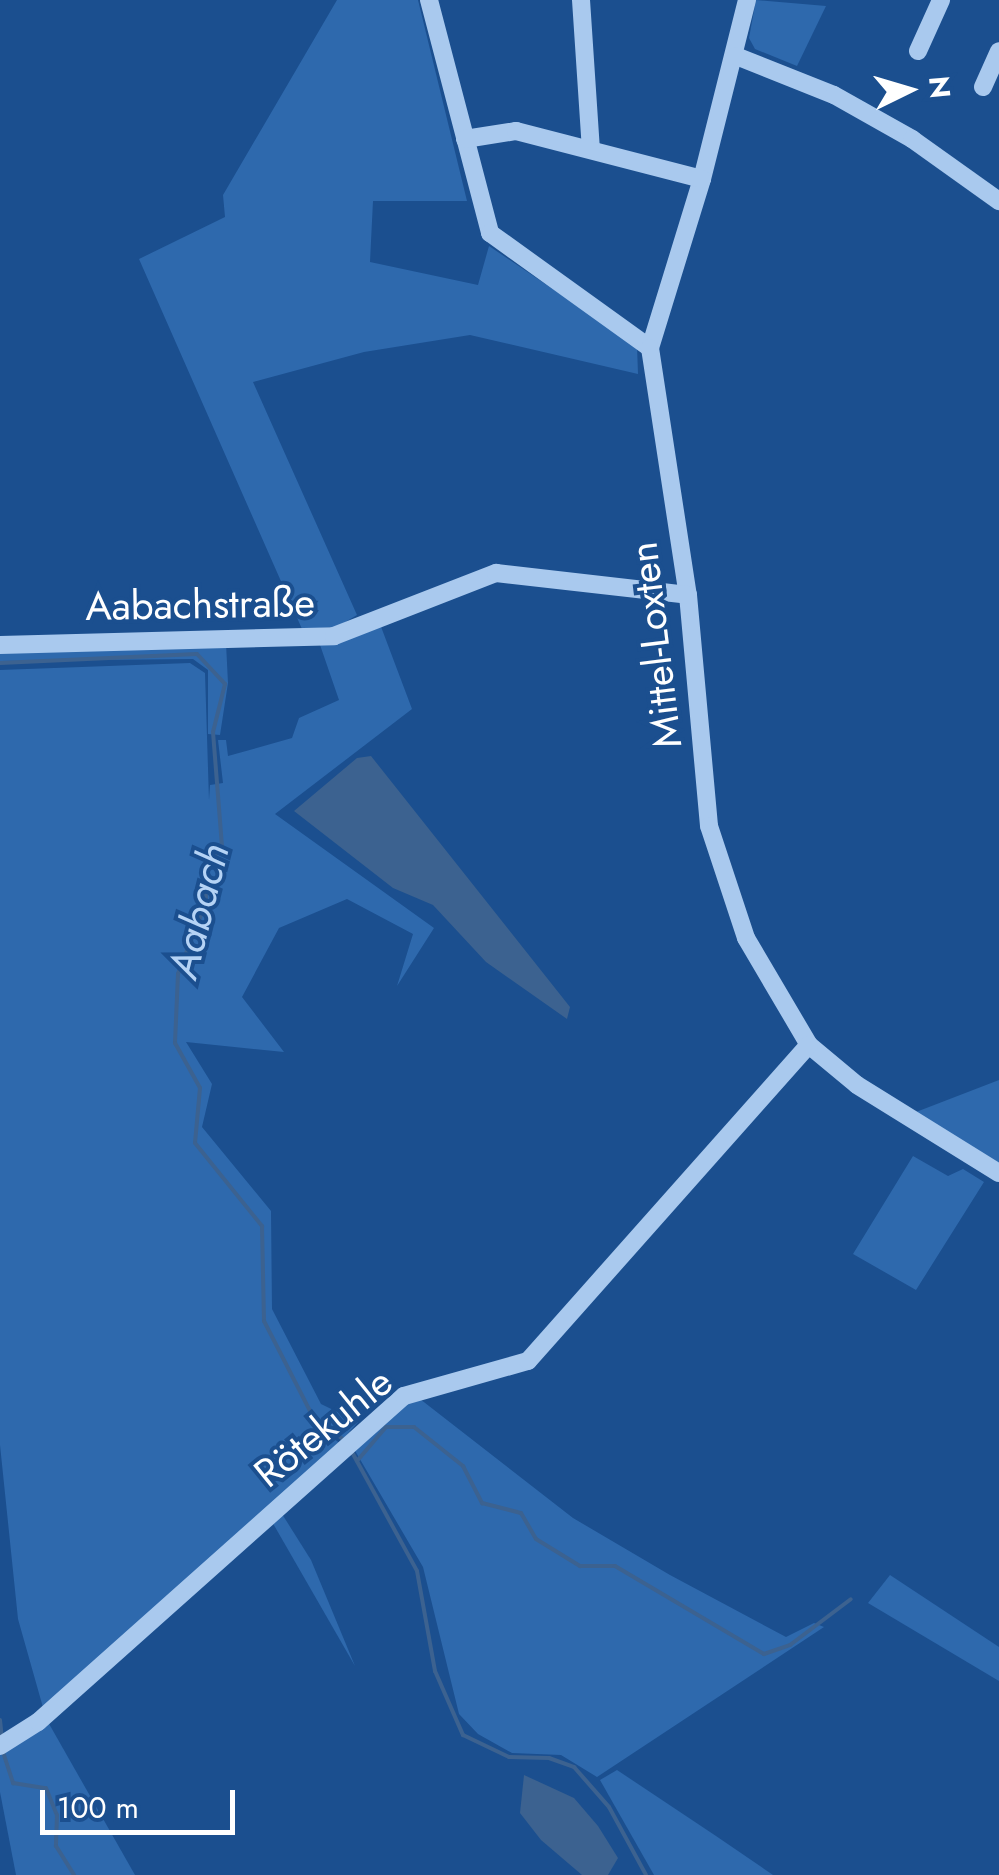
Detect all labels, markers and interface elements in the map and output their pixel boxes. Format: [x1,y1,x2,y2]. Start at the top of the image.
north arrow [859,40,959,140]
text: N [918,74,961,100]
street label: Mittel-Loxten [619,539,691,751]
street label: Aabachstraße [85,578,315,630]
water label: Aabach [158,838,240,984]
street label: Rötekuhle [244,1357,402,1497]
scale bar [45,1770,240,1832]
text: 100 m [57,1786,139,1829]

